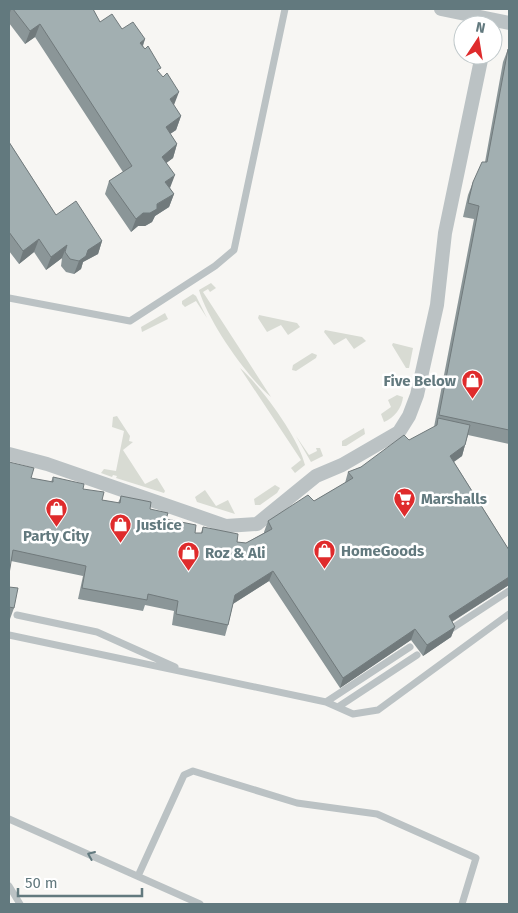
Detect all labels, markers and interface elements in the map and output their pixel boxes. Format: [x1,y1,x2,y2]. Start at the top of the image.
north arrow [453,15,503,65]
text: N [474,18,487,37]
shop icon: Five Below [460,369,484,400]
place label: Five Below [384,372,457,390]
supermarket icon: Marshalls [393,487,417,518]
place label: Marshalls [421,490,487,508]
shop icon: Party City [44,496,68,527]
shop icon: Justice [108,513,132,544]
place label: Justice [135,516,182,534]
place label: Party City [23,527,89,545]
shop icon: HomeGoods [313,539,337,570]
shop icon: Roz & Ali [177,541,201,572]
place label: HomeGoods [341,542,424,560]
place label: Roz & Ali [205,544,266,562]
one-way arrow [87,851,96,862]
scale bar [18,866,141,898]
text: 50 m [25,874,58,892]

